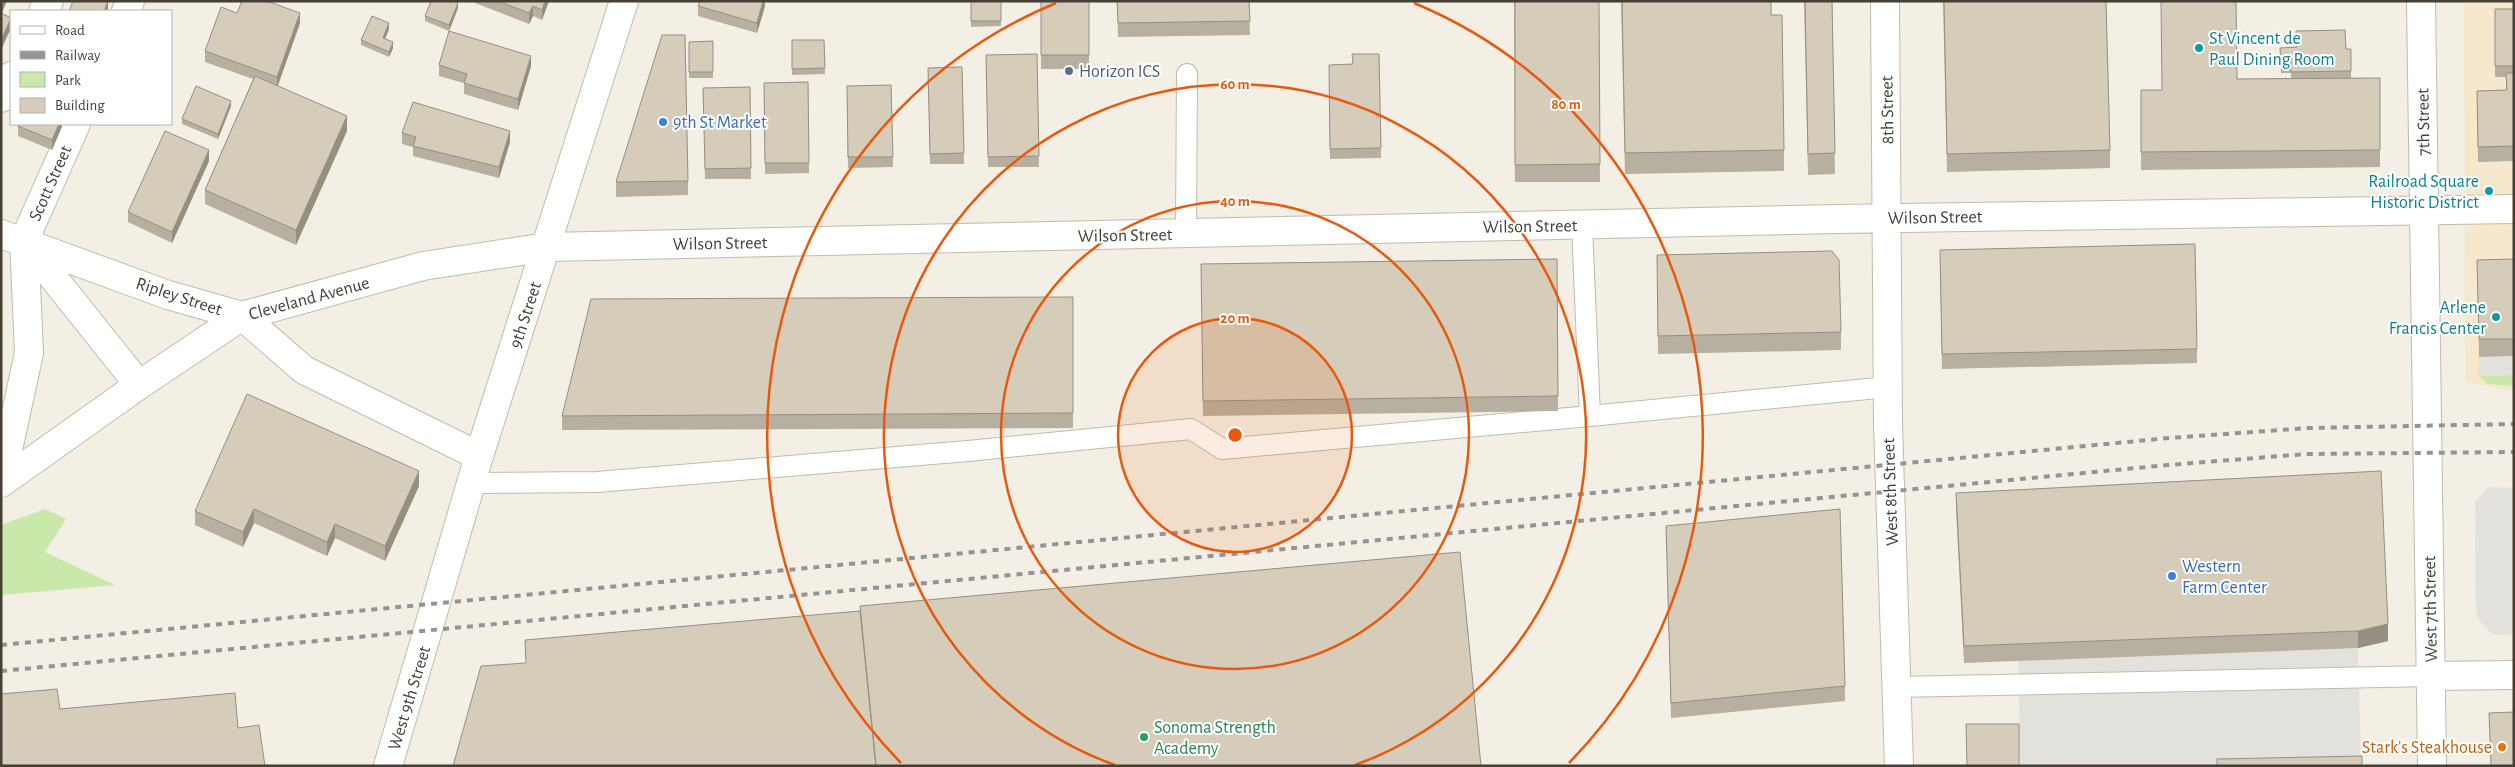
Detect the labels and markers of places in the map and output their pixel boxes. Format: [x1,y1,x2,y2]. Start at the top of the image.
place label: St Vincent de Paul Dining Room [2209,30,2335,69]
marker: St Vincent de Paul Dining Room [2193,42,2205,54]
place label: Horizon ICS [1079,63,1160,81]
marker: Horizon ICS [1063,65,1075,77]
place label: 9th St Market [673,114,767,132]
marker: 9th St Market [657,116,669,128]
place label: Railroad Square Historic District [2368,173,2479,212]
marker: Railroad Square Historic District [2483,185,2495,197]
place label: Arlene Francis Center [2389,299,2486,338]
marker: Arlene Francis Center [2490,311,2502,323]
centre of rings [1226,426,1244,444]
place label: Western Farm Center [2182,558,2267,597]
marker: Western Farm Center [2166,570,2178,582]
place label: Sonoma Strength Academy [1154,719,1276,758]
marker: Sonoma Strength Academy [1138,731,1150,743]
place label: Stark's Steakhouse [2362,739,2492,757]
marker: Stark's Steakhouse [2496,741,2508,753]

